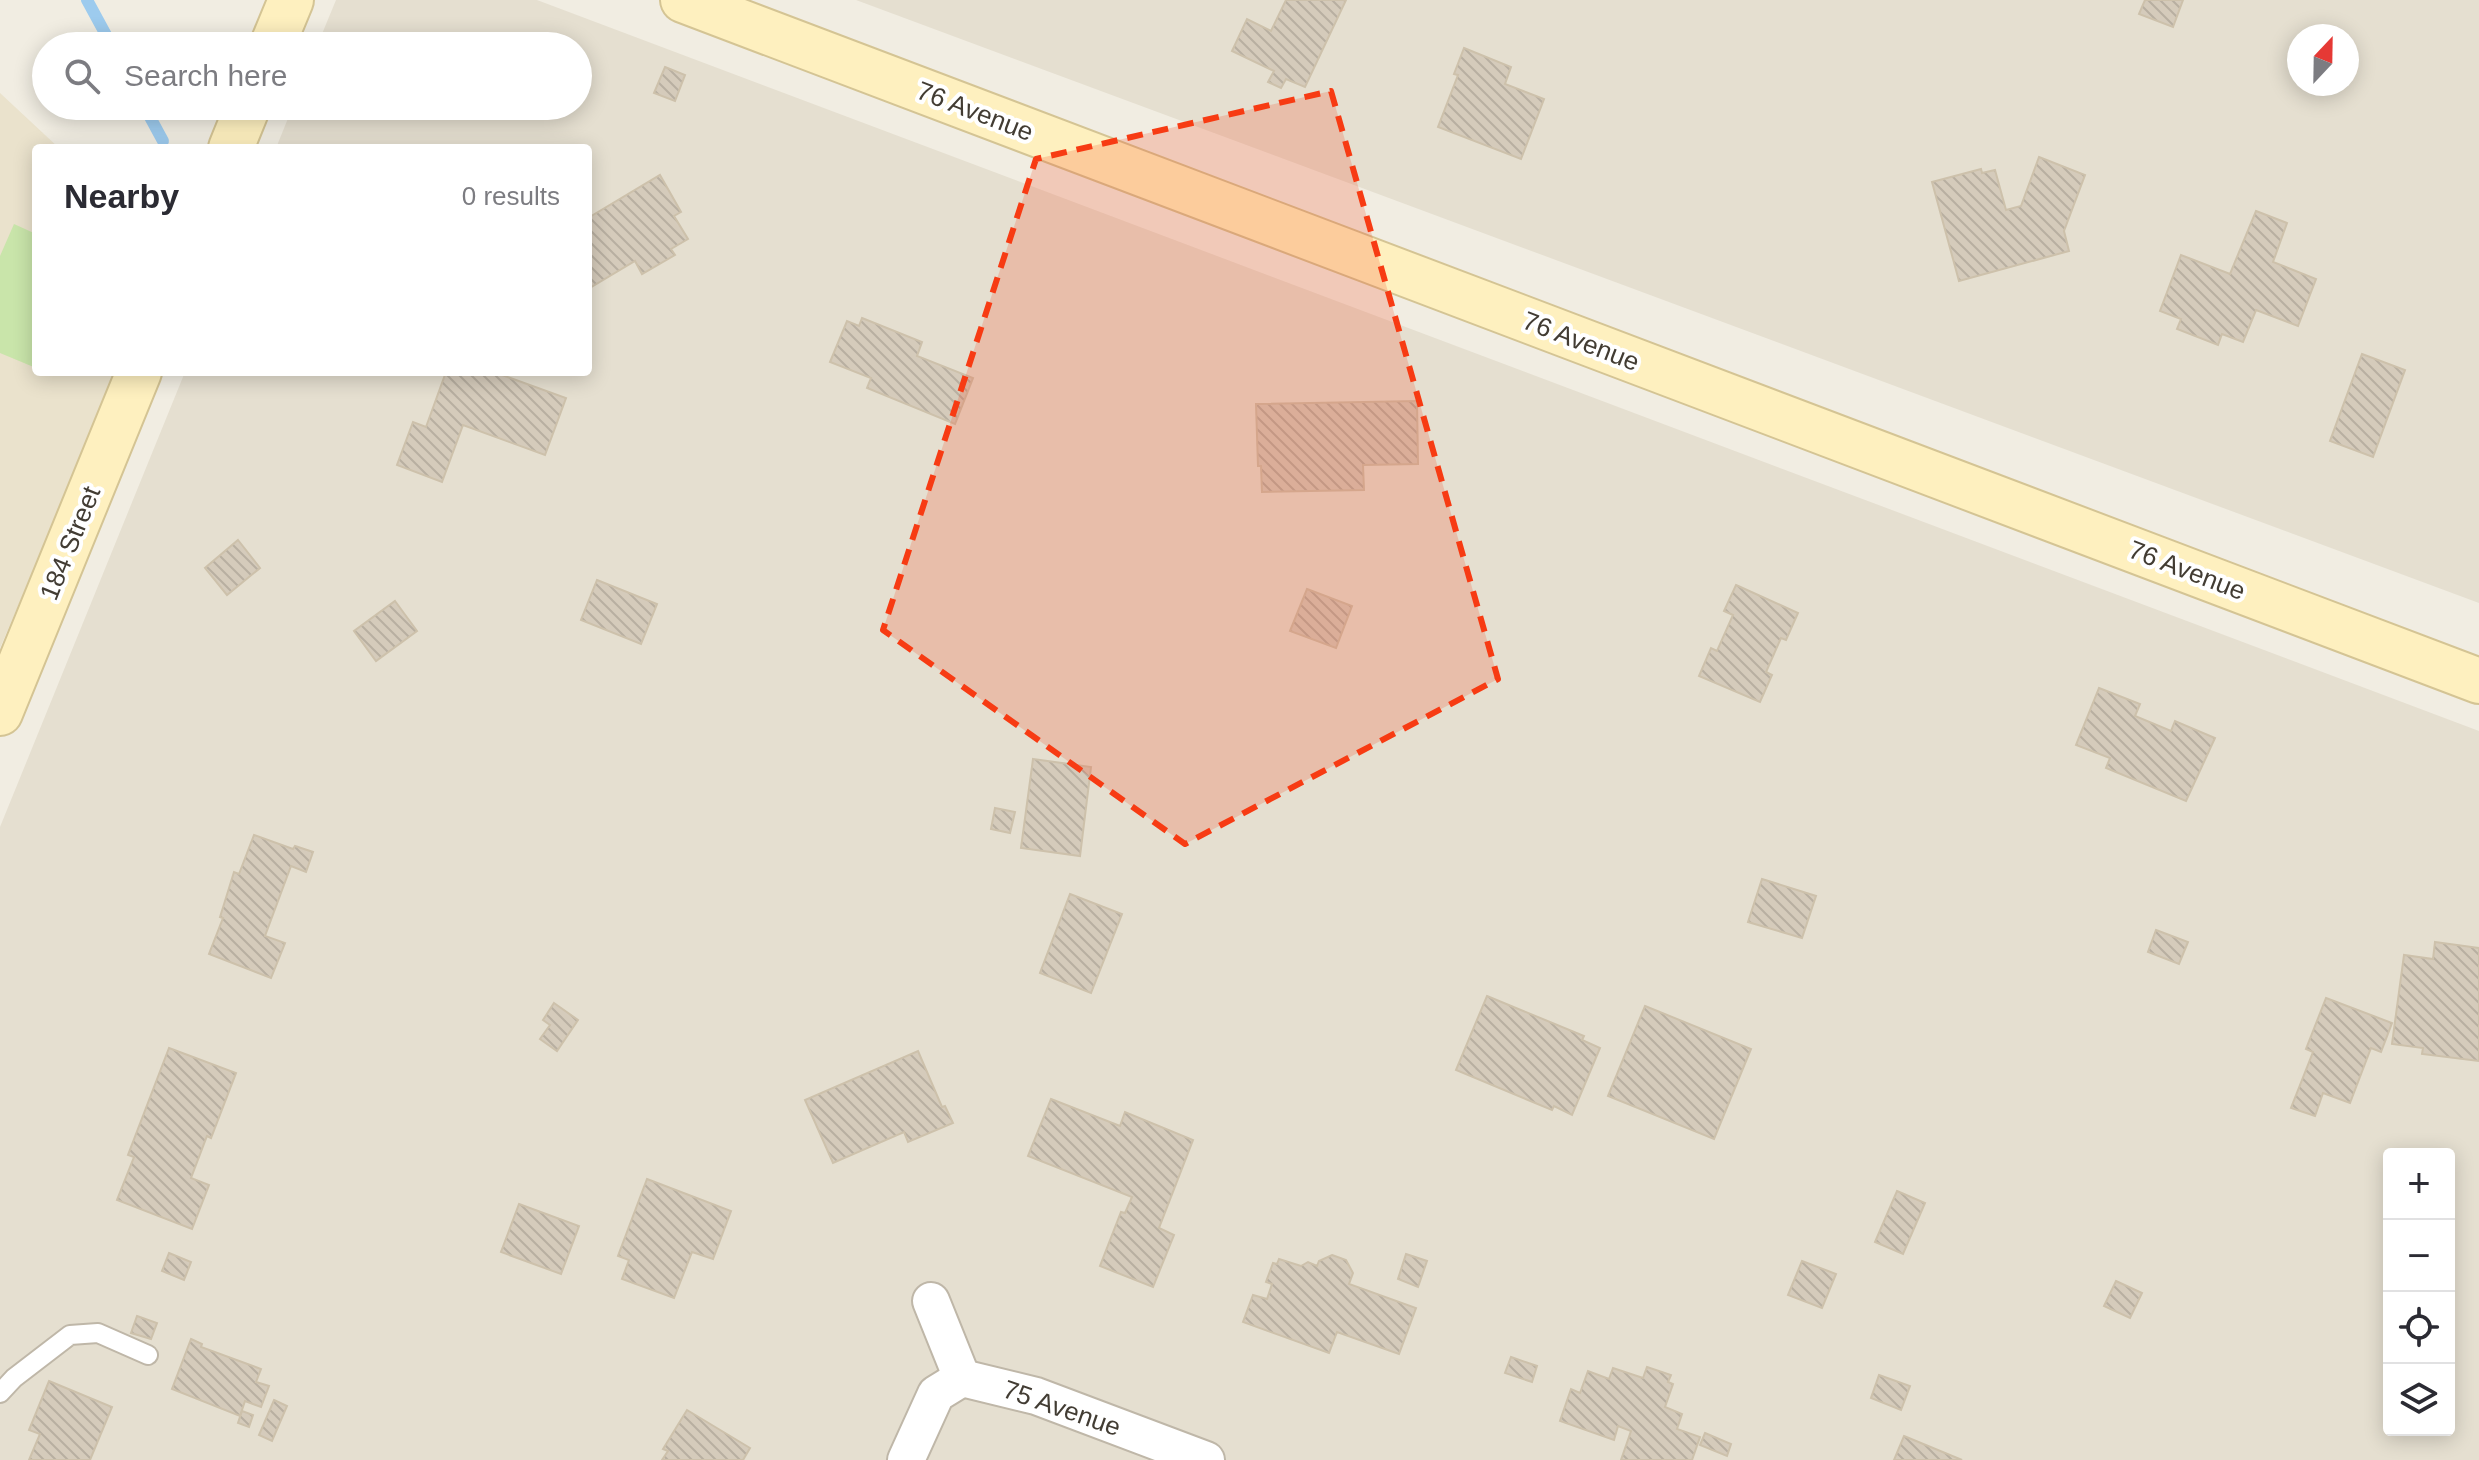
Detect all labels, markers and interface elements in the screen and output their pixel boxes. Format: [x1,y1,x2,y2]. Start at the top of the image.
north arrow [2287,24,2359,96]
search box [32,32,592,120]
icon: search [60,54,104,98]
text: Search here [124,59,287,92]
street label: 76 Avenue [912,75,1038,147]
text: Nearby [64,177,179,215]
text: 0 results [462,181,560,211]
street label: 76 Avenue [1518,305,1644,377]
street label: 184 Street [34,481,107,604]
street label: 76 Avenue [2124,534,2250,606]
map controls [2383,1148,2455,1436]
button: + [2383,1148,2455,1220]
button: − [2383,1220,2455,1292]
button: locate [2383,1292,2455,1364]
button: layers [2383,1364,2455,1436]
street label: 75 Avenue [999,1374,1125,1442]

